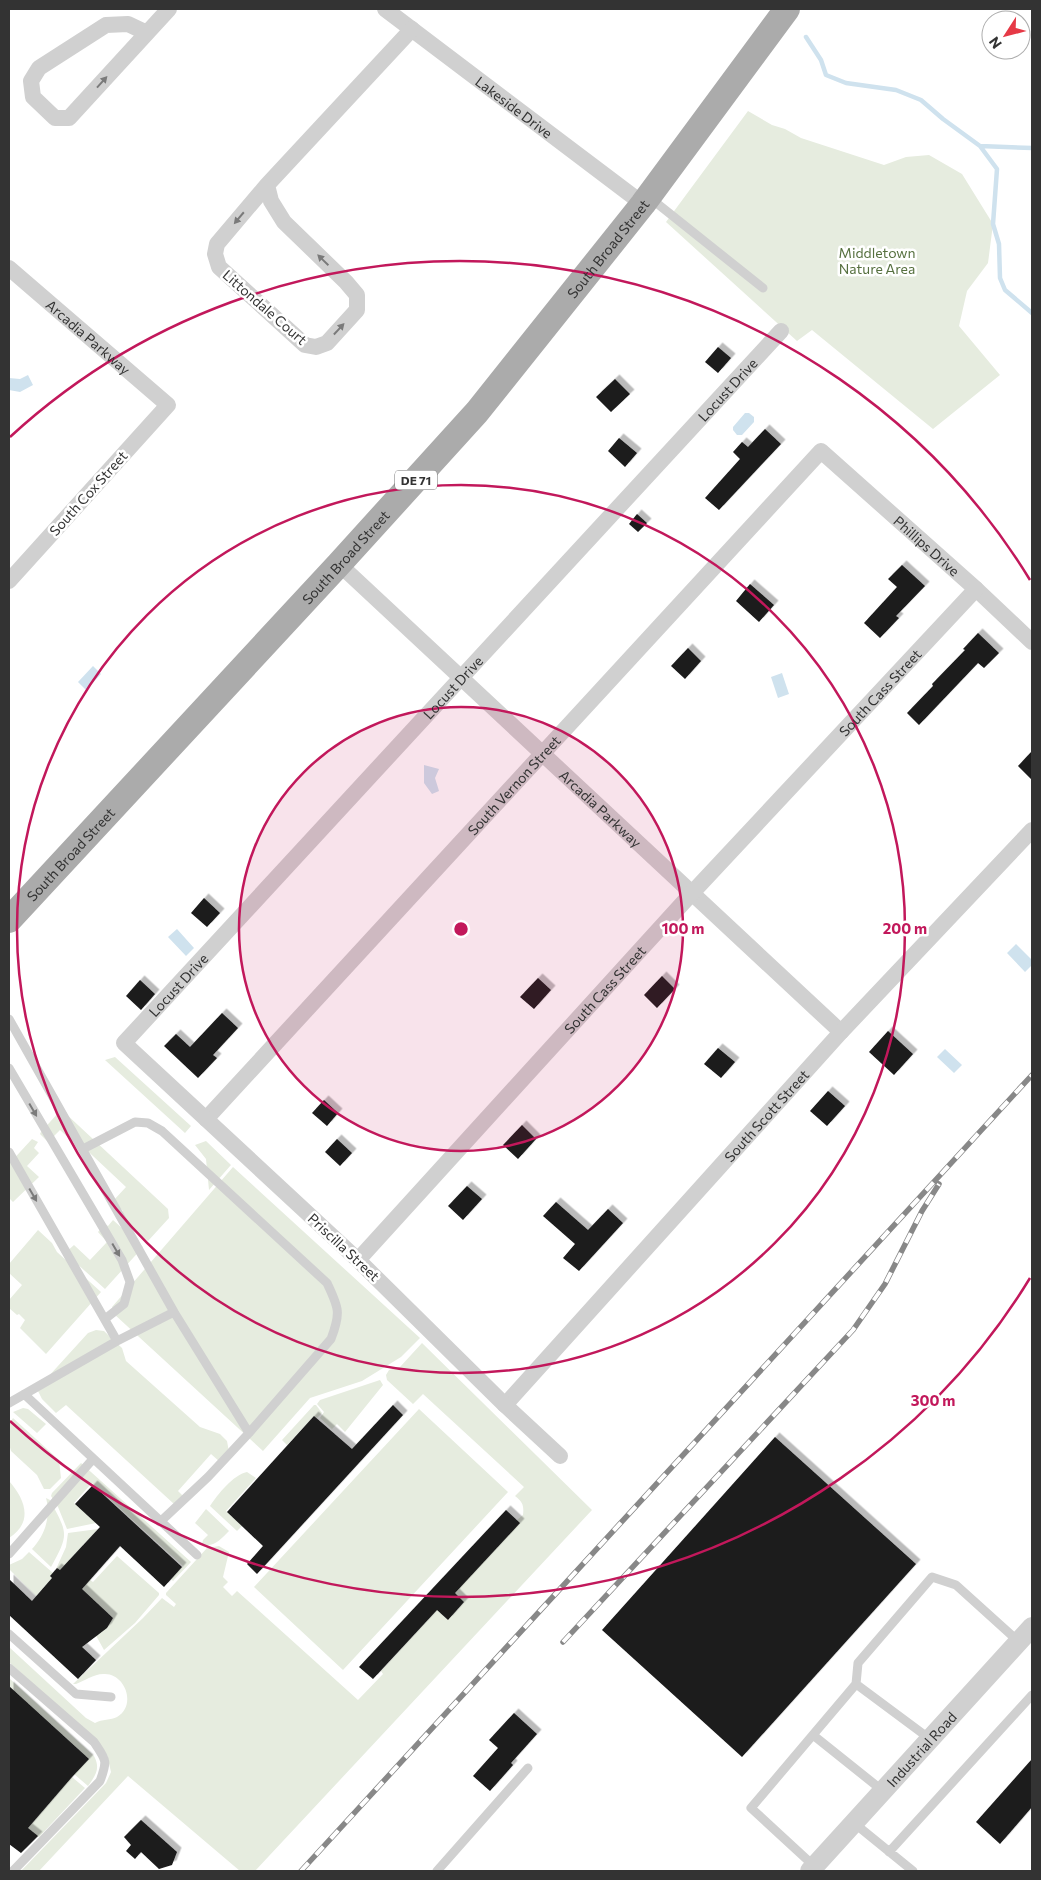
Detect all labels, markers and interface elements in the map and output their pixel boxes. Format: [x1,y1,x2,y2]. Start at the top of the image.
north arrow [981,10,1031,60]
text: N [985,34,1005,52]
street label: Lakeside Drive [472,72,556,141]
one-way arrow [96,76,108,88]
street label: South Broad Street [563,196,652,301]
one-way arrow [233,212,244,225]
park label: Middletown Nature Area [839,244,916,277]
one-way arrow [318,254,330,266]
street label: Littondale Court [220,266,311,348]
street label: Arcadia Parkway [43,296,134,378]
one-way arrow [333,324,345,336]
street label: Locust Drive [694,354,760,424]
street label: South Cox Street [45,447,131,539]
road number: DE 71 [395,470,437,490]
street label: South Broad Street [298,506,393,607]
street label: Phillips Drive [891,512,963,579]
street label: South Cass Street [835,645,924,739]
street label: Locust Drive [419,652,486,722]
street label: South Vernon Street [463,732,564,838]
street label: Arcadia Parkway [556,766,645,850]
street label: South Broad Street [23,804,118,904]
text: 100 m [662,919,704,937]
text: 200 m [883,919,927,937]
centre of rings [452,920,470,938]
street label: South Cass Street [560,942,649,1037]
street label: Locust Drive [145,950,211,1020]
street label: South Scott Street [720,1065,812,1165]
one-way arrow [29,1103,38,1116]
one-way arrow [29,1187,37,1202]
street label: Priscilla Street [305,1210,383,1285]
one-way arrow [111,1243,120,1256]
text: 300 m [911,1391,955,1409]
street label: Industrial Road [883,1708,959,1790]

